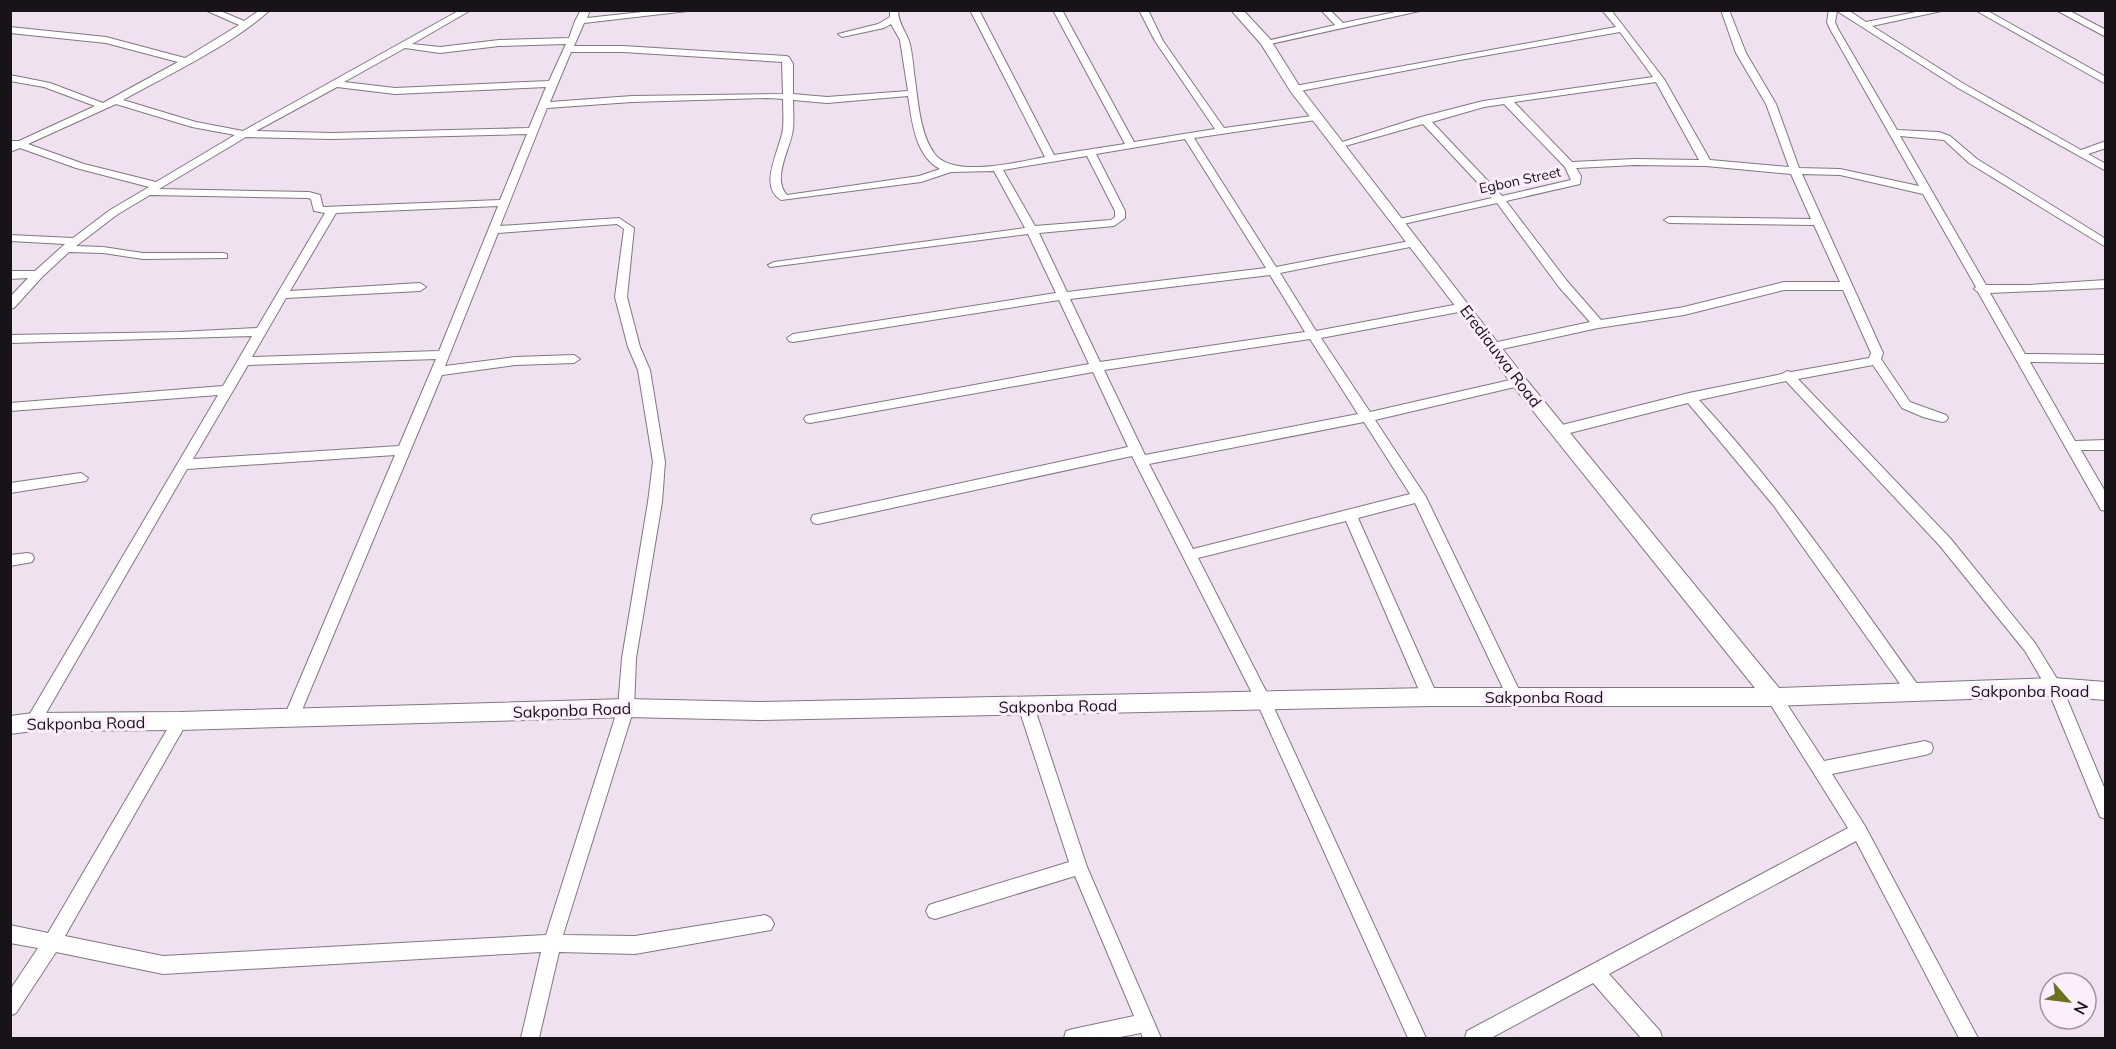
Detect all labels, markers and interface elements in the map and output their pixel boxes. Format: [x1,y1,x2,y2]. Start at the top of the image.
street label: Egbon Street [1477,162,1563,197]
street label: Erediauwa Road [1456,301,1546,411]
street label: Sakponba Road [1971,681,2089,701]
street label: Sakponba Road [1485,687,1603,707]
street label: Sakponba Road [999,695,1117,717]
street label: Sakponba Road [512,698,632,722]
street label: Sakponba Road [27,712,145,734]
north arrow [2038,971,2098,1031]
text: N [2070,998,2093,1018]

